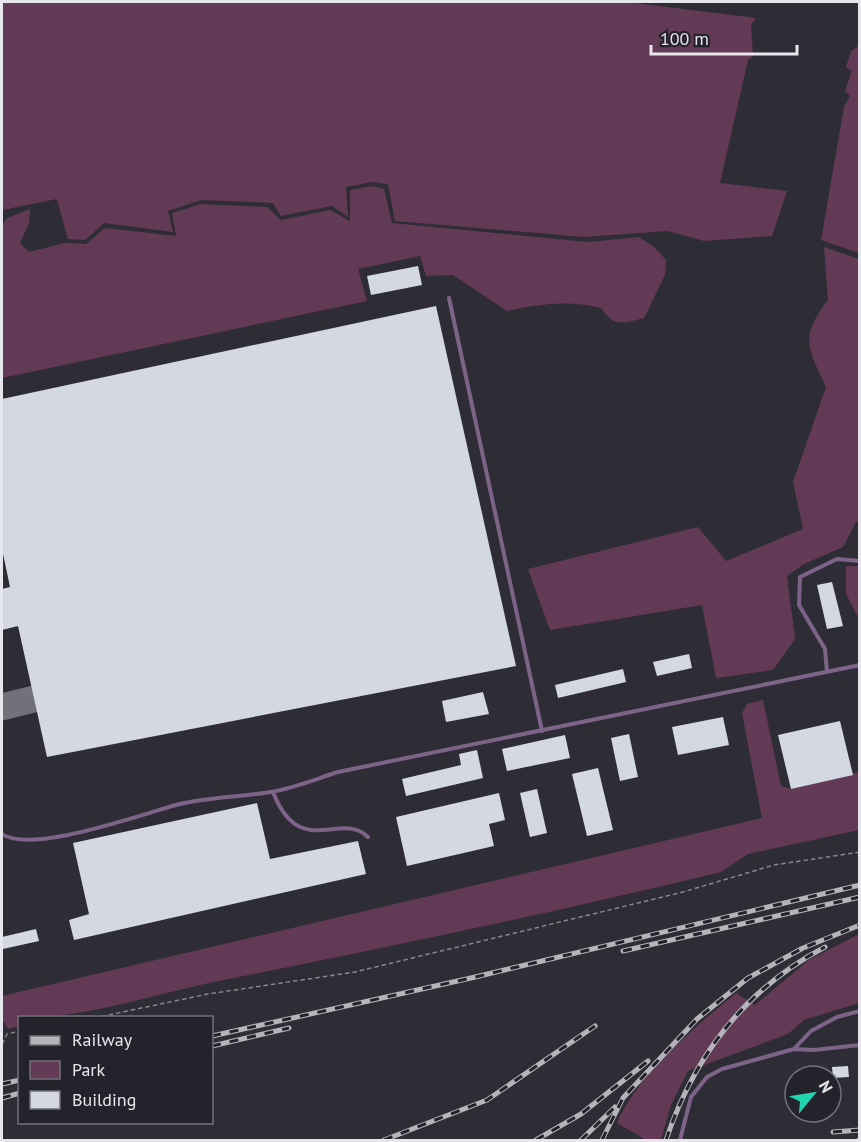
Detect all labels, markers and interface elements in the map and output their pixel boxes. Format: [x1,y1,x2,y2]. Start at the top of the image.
scale bar [651,18,796,56]
text: 100 m [660,27,709,50]
legend [18,1016,213,1124]
text: Railway [72,1028,133,1051]
text: Park [72,1058,105,1081]
north arrow [783,1064,843,1124]
text: N [815,1077,837,1096]
text: Building [72,1088,136,1111]

